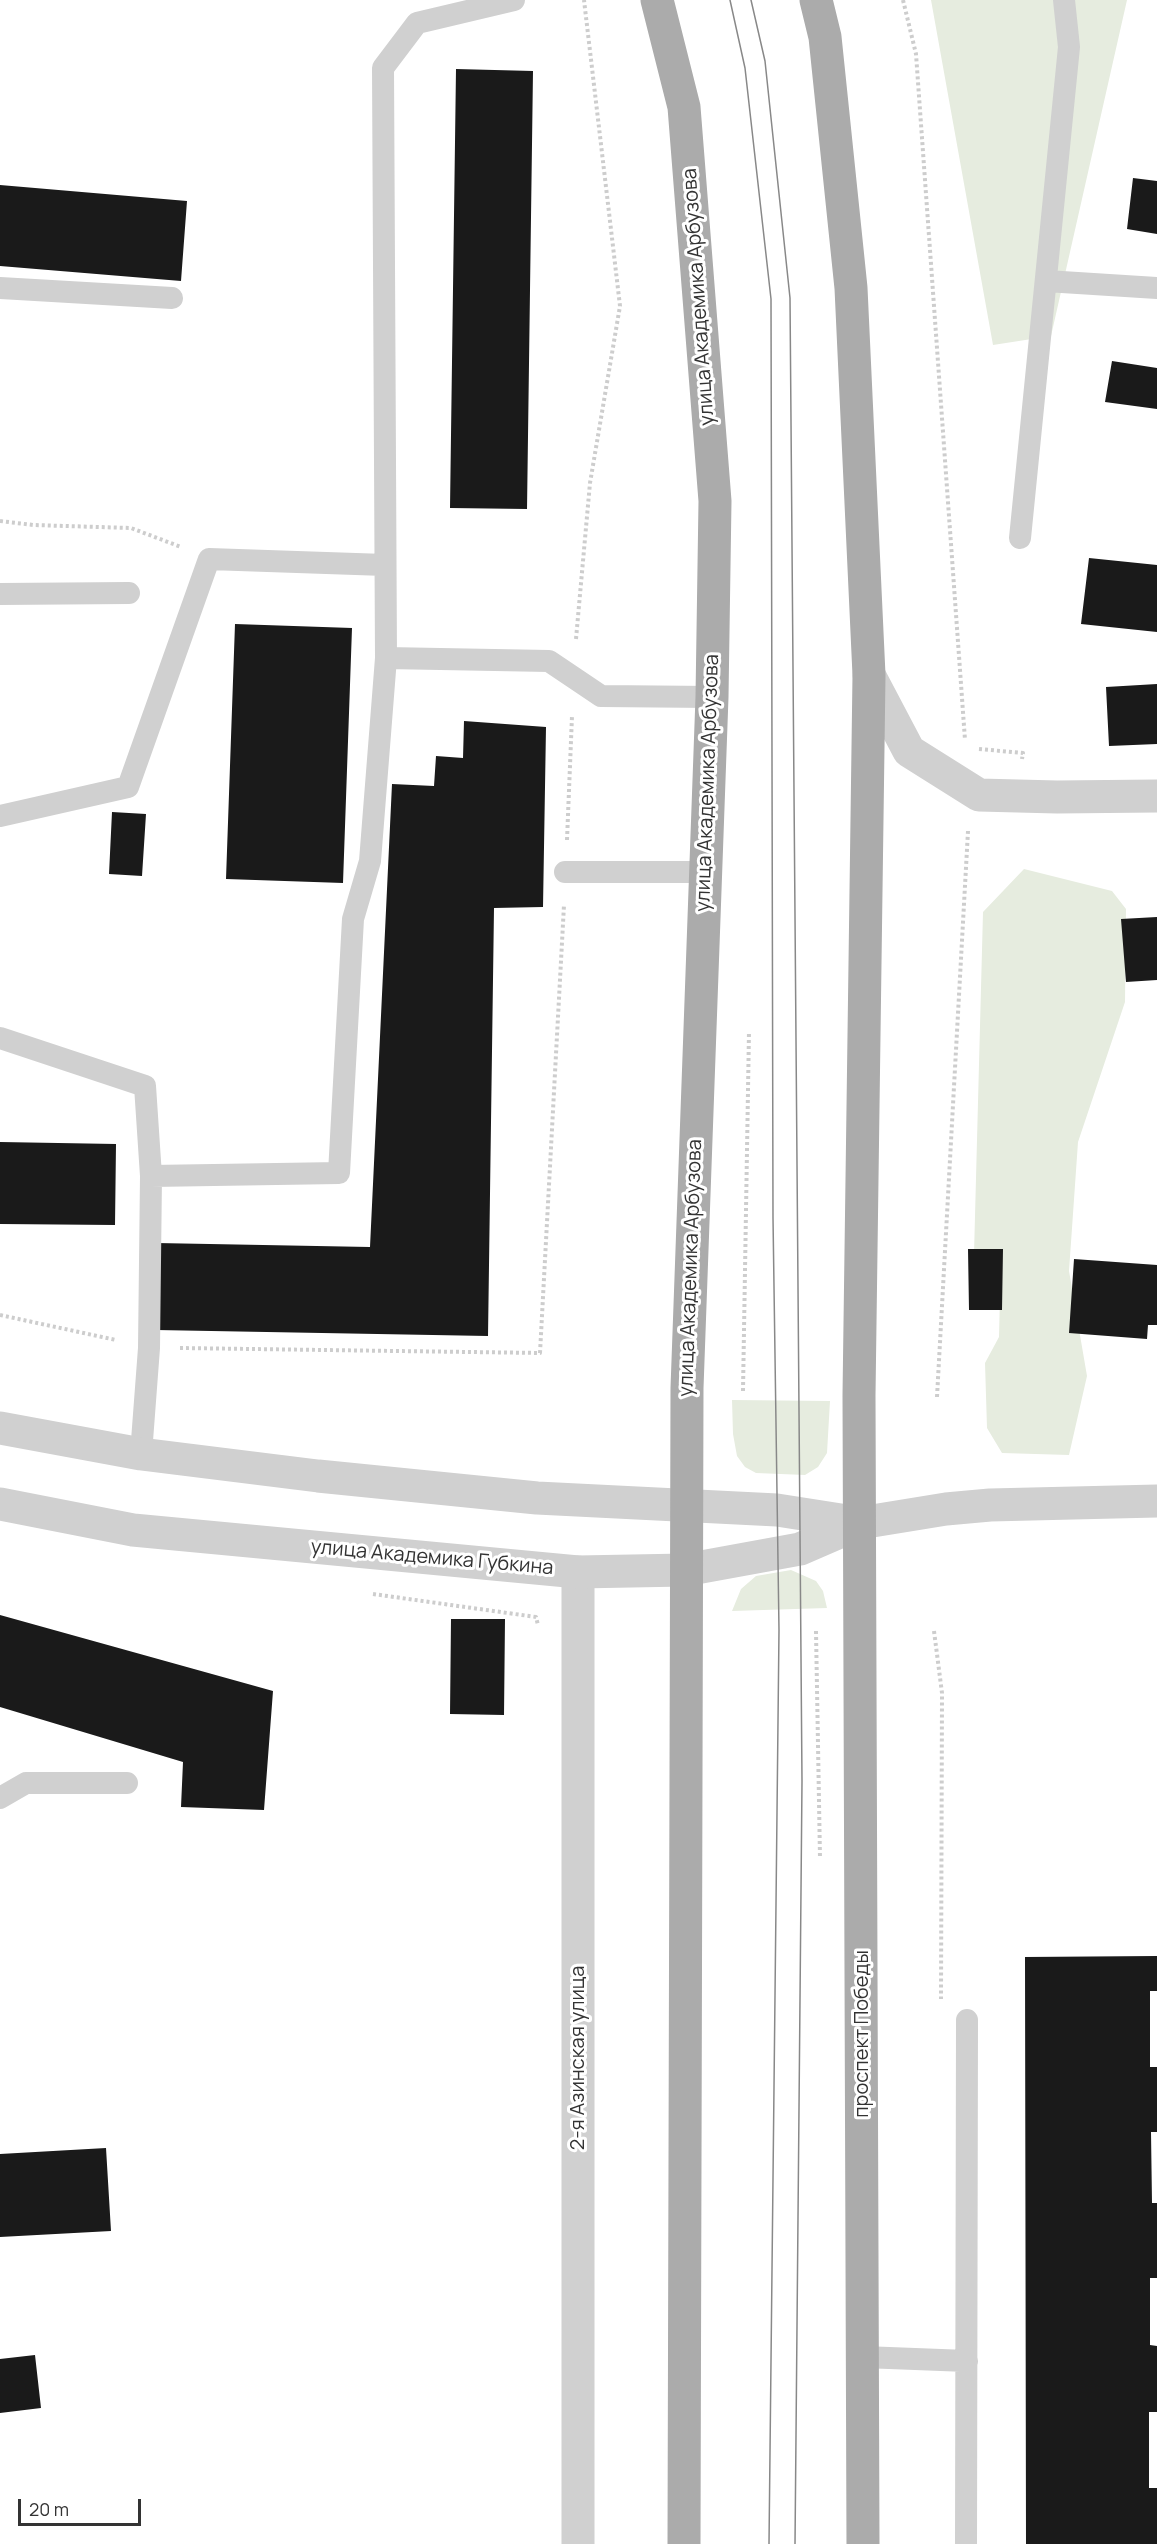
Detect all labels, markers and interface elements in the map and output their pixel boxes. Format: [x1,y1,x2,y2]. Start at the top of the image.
street label: улица Академика Арбузова [678,168,720,426]
street label: улица Академика Арбузова [692,654,724,912]
street label: улица Академика Арбузова [675,1139,707,1397]
street label: улица Академика Губкина [310,1535,554,1581]
street label: проспект Победы [850,1950,874,2118]
street label: 2-я Азинская улица [566,1966,590,2150]
scale bar [21,2487,144,2525]
text: 20 m [29,2497,69,2521]

